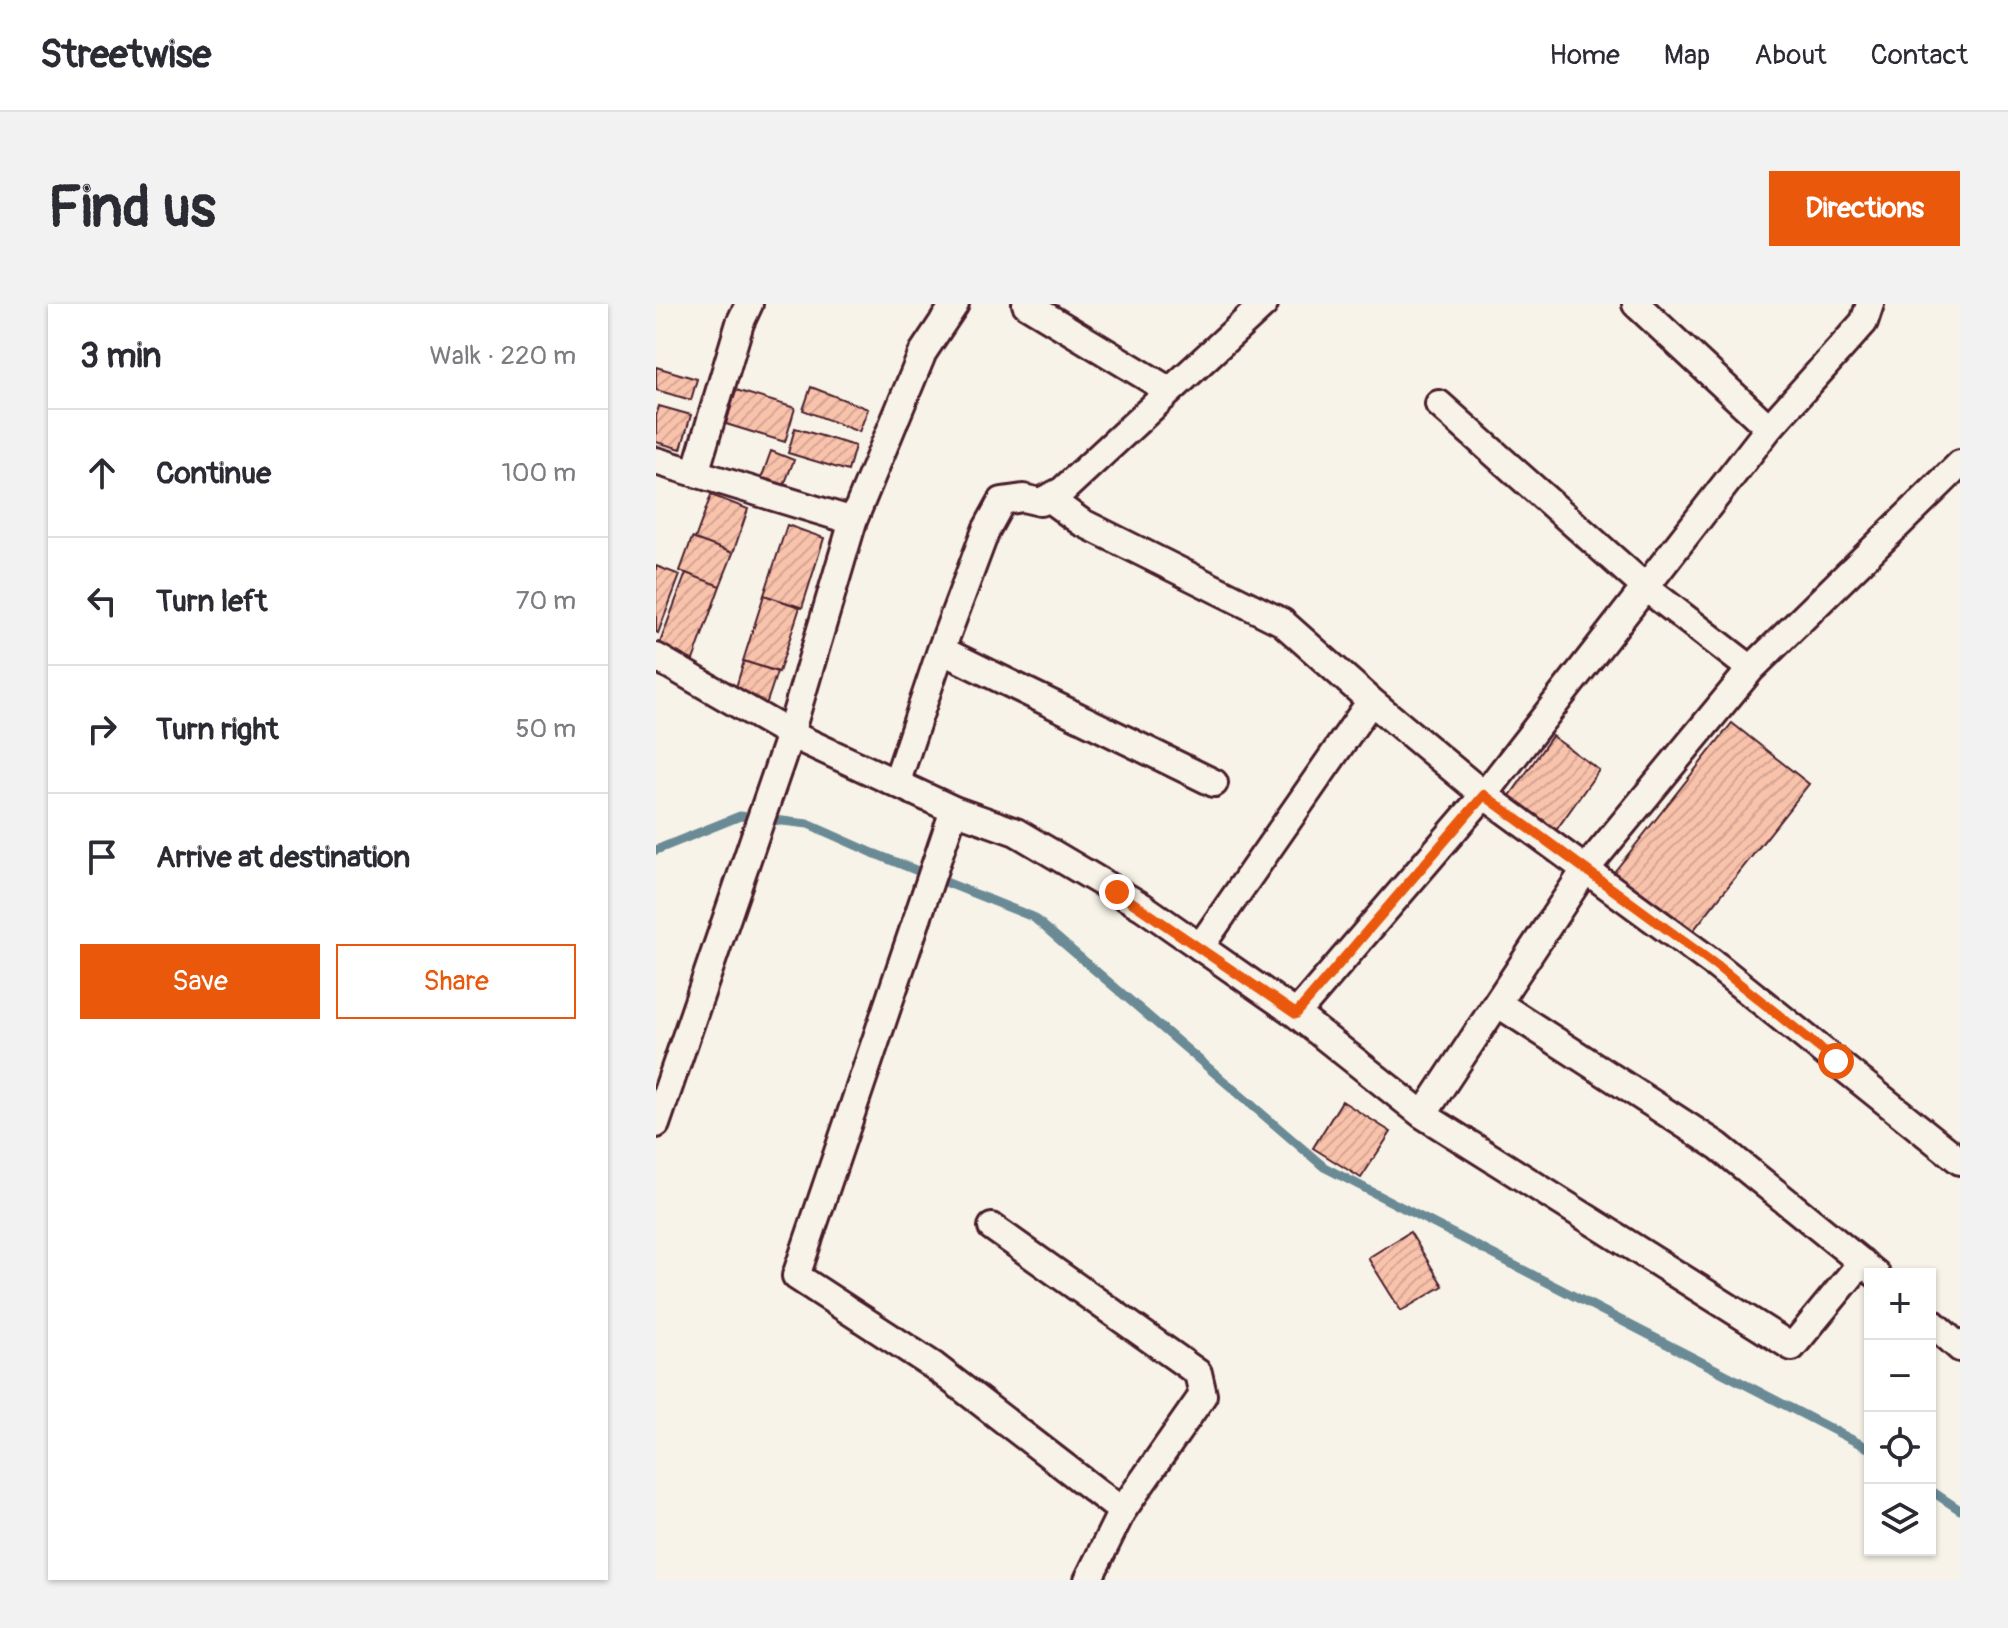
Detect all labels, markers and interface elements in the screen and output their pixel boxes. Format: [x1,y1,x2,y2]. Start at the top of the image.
text: Streetwise [40,31,211,79]
text: Home [1549,38,1620,73]
text: Map [1664,38,1710,73]
text: About [1754,38,1827,73]
text: Contact [1871,38,1968,73]
button: Directions [1769,171,1960,246]
text: Find us [48,174,216,243]
text: 3 min [80,335,162,378]
text: Walk · 220 m [429,340,576,372]
icon: ahead [80,451,124,495]
text: Continue [156,455,271,492]
text: 100 m [502,457,576,489]
icon: left [80,579,124,623]
text: Turn left [156,583,267,620]
text: 70 m [516,585,576,617]
icon: right [80,707,124,751]
text: Turn right [156,711,279,748]
text: 50 m [515,713,576,745]
icon: arrive [80,835,124,879]
text: Arrive at destination [156,839,410,876]
route end [1099,874,1135,910]
button: Save [80,944,320,1019]
button: Share [336,944,576,1019]
route start [1818,1043,1854,1079]
map controls [1864,1268,1936,1556]
button: + [1864,1268,1936,1340]
button: − [1864,1340,1936,1412]
button: locate [1864,1412,1936,1484]
button: layers [1864,1484,1936,1556]

